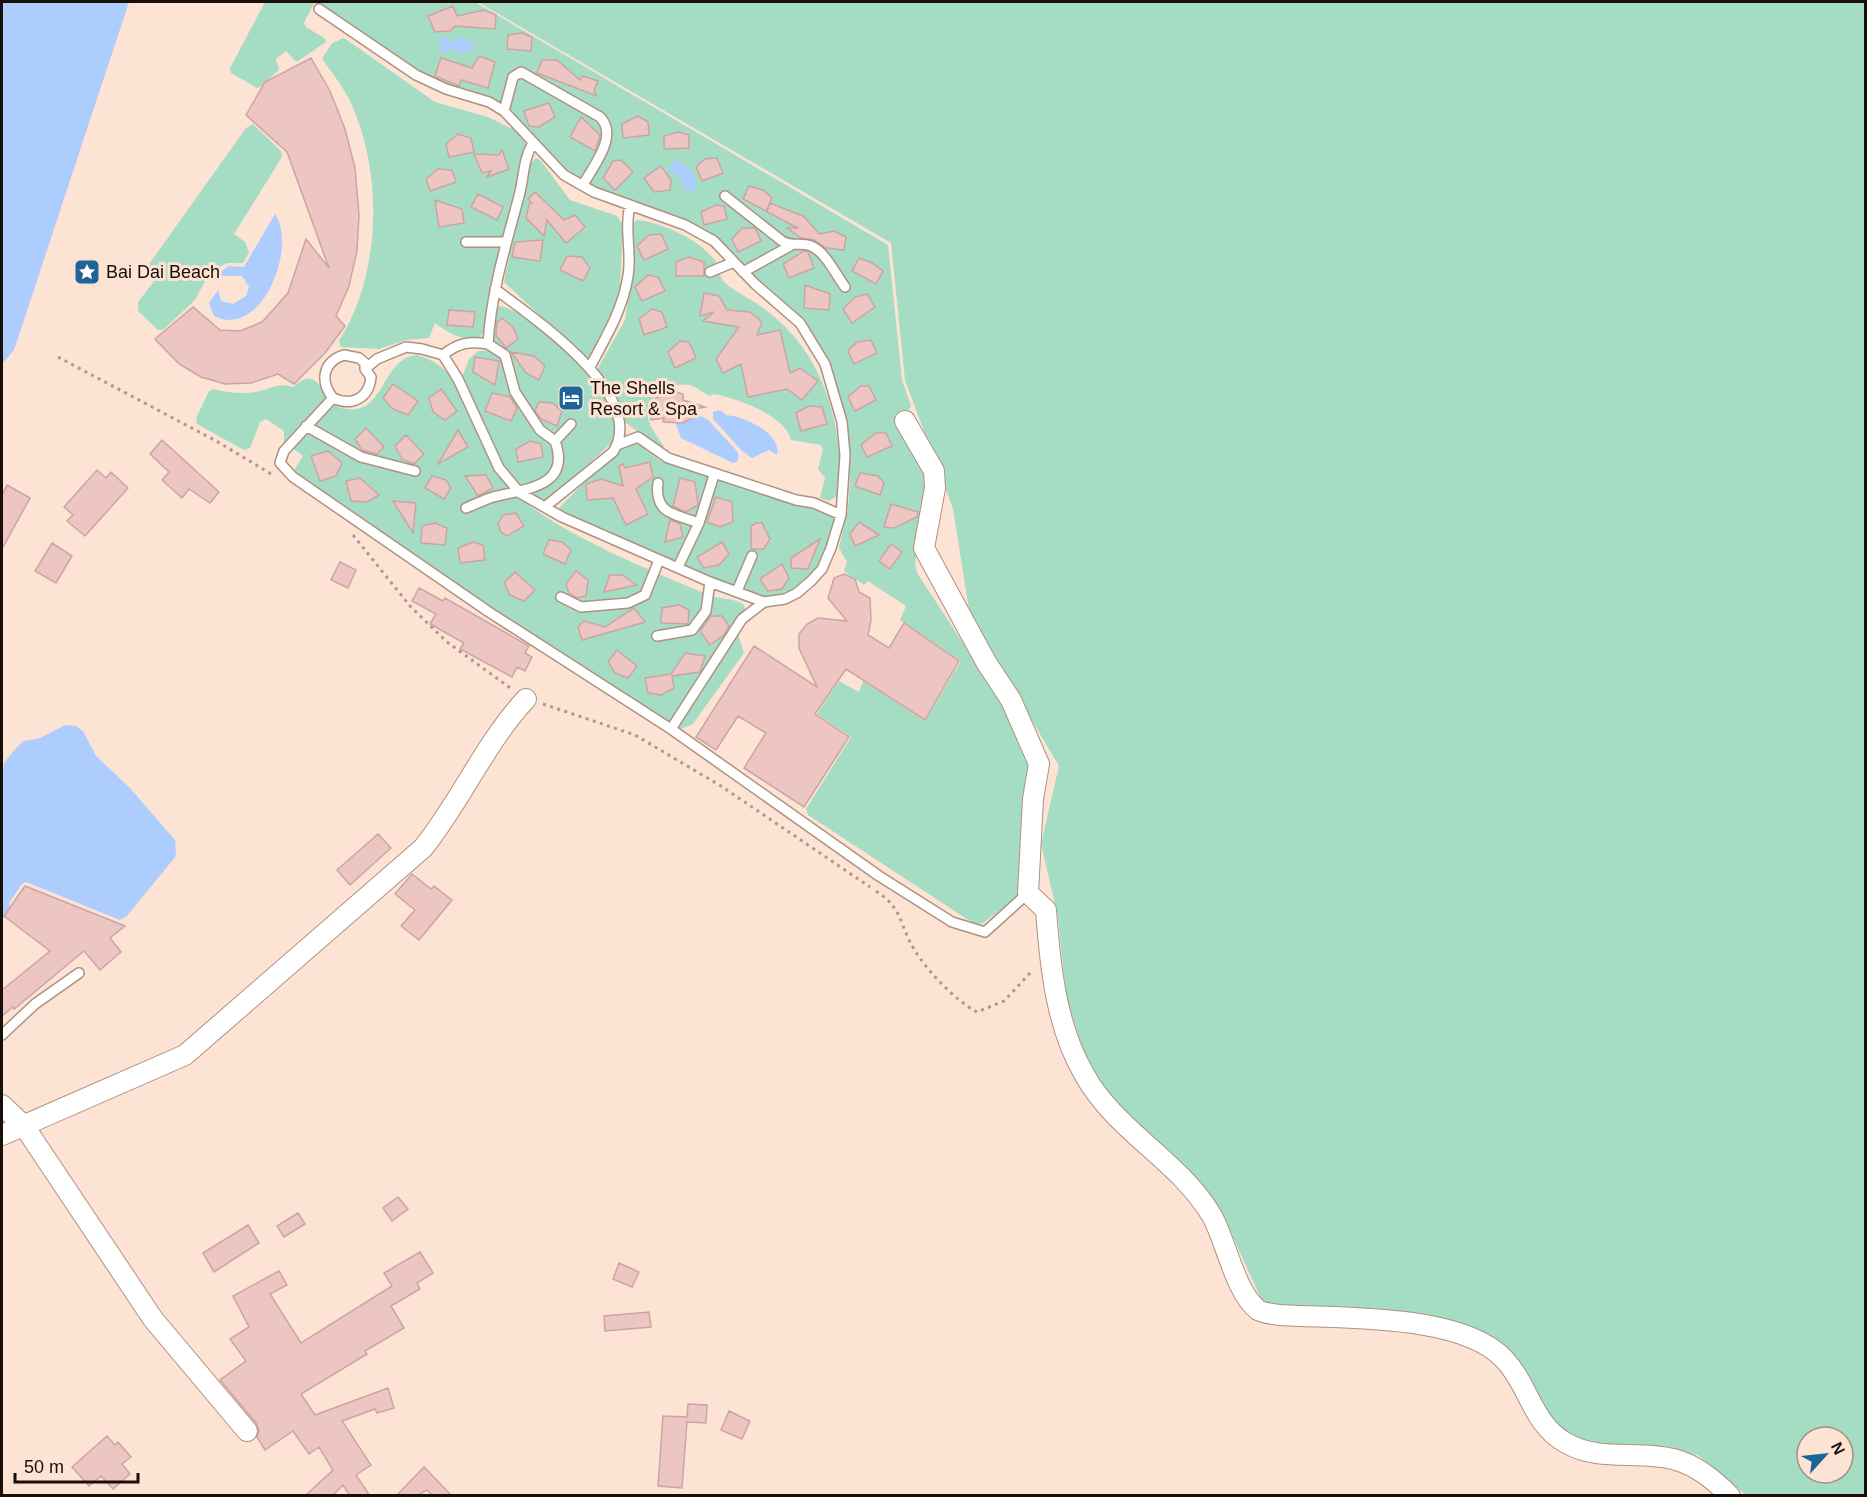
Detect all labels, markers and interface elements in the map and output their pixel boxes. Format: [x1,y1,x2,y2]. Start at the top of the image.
place icon: Bai Dai Beach [72,257,102,287]
place label: Bai Dai Beach [106,262,220,282]
place label: The Shells Resort & Spa [590,378,698,419]
hotel icon: The Shells Resort & Spa [556,383,586,413]
north arrow [1795,1425,1855,1485]
text: N [1828,1439,1848,1457]
scale bar [15,1446,138,1484]
text: 50 m [24,1457,64,1477]

